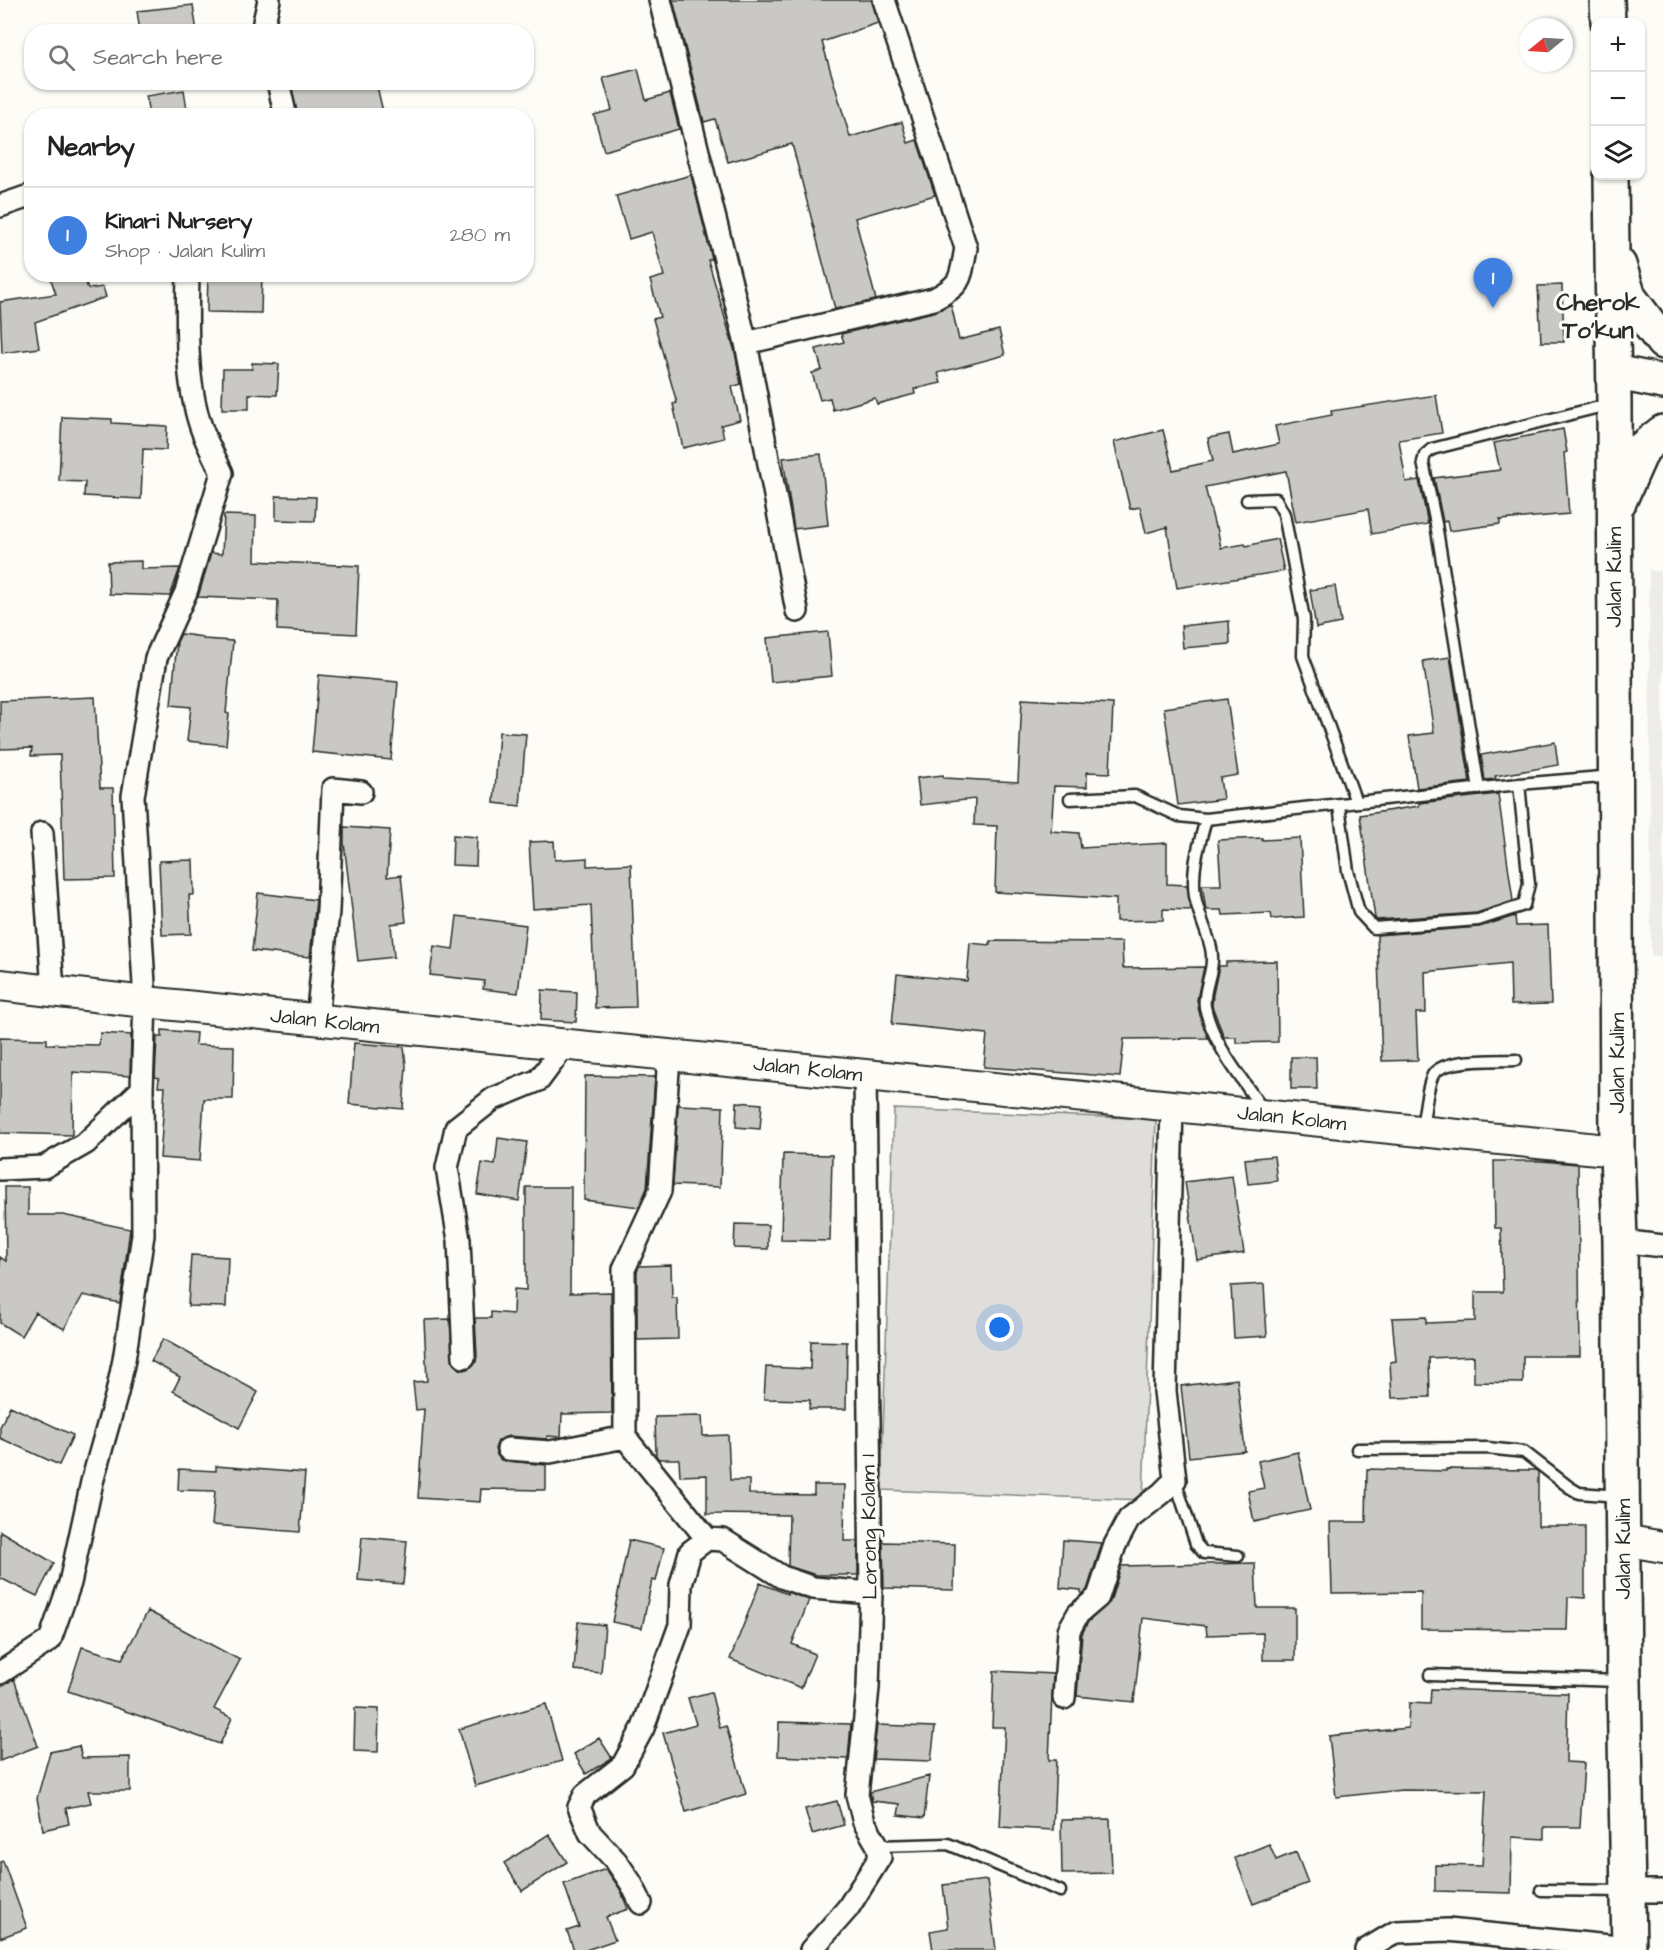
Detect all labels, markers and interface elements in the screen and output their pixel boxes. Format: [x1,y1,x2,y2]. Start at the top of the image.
north arrow [1519,18,1573,72]
map controls [1591,18,1645,180]
button: + [1591,18,1645,72]
search box [24,24,534,90]
icon: search [45,41,78,74]
text: Search here [93,42,223,73]
button: − [1591,72,1645,126]
button: layers [1591,126,1645,180]
text: Nearby [48,129,135,165]
text: Kinari Nursery [105,206,252,237]
text: 1 [66,221,69,249]
text: 280 m [449,221,510,249]
text: Shop · Jalan Kulim [105,237,265,265]
pin: 1 [1474,258,1512,308]
district label: Cherok To'kun [1556,286,1640,348]
street label: Jalan Kulim [1600,526,1629,627]
street label: Jalan Kolam [269,1001,382,1041]
street label: Jalan Kulim [1603,1012,1632,1113]
street label: Jalan Kolam [752,1049,865,1089]
street label: Jalan Kolam [1236,1098,1349,1138]
your location [985,1313,1014,1342]
street label: Lorong Kolam 1 [853,1454,887,1600]
street label: Jalan Kulim [1609,1498,1638,1599]

